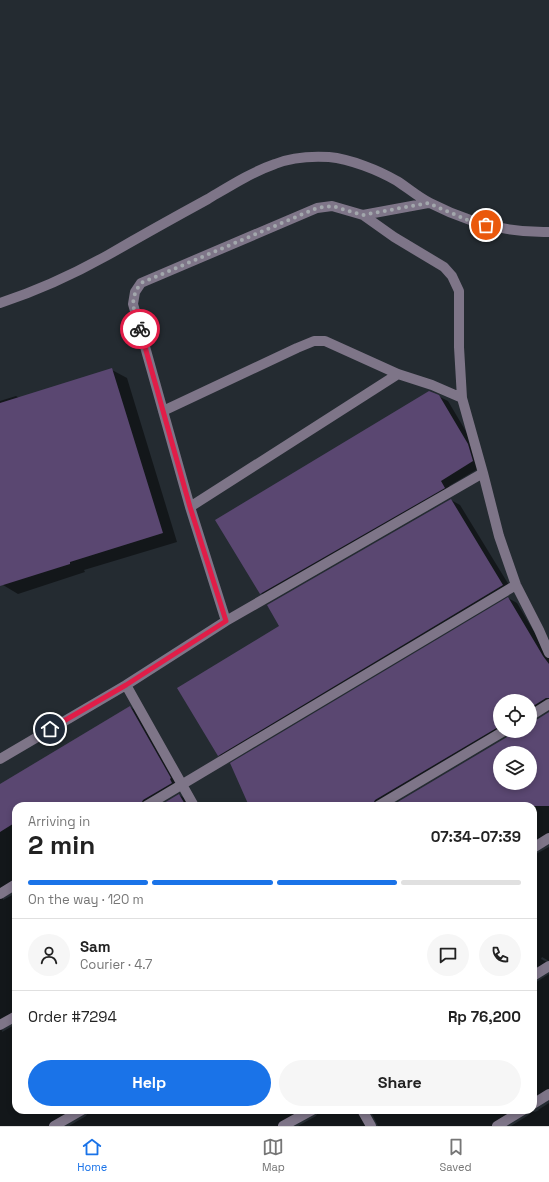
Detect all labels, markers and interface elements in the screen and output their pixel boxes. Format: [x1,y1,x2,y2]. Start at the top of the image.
pin [469,208,503,242]
icon: bag [475,214,497,236]
courier [120,309,160,349]
icon: bike [129,318,151,340]
map controls [493,694,537,790]
button: locate [493,694,537,738]
pin [33,712,67,746]
icon: home [39,718,61,740]
button: layers [493,746,537,790]
text: Arriving in [28,813,90,830]
text: 07:34–07:39 [431,827,521,846]
text: 2 min [28,828,95,862]
text: On the way · 120 m [28,891,144,908]
button: person [28,934,70,976]
button: chat [427,934,469,976]
button: phone [479,934,521,976]
text: Sam [80,937,111,956]
text: Courier · 4.7 [80,956,152,973]
text: Order #7294 [28,1007,117,1026]
text: Rp 76,200 [448,1007,521,1026]
button: Help [28,1060,271,1106]
button: Share [279,1060,521,1106]
tab: Home [77,1136,107,1174]
tab: Map [262,1136,285,1174]
tab: Saved [440,1136,472,1174]

